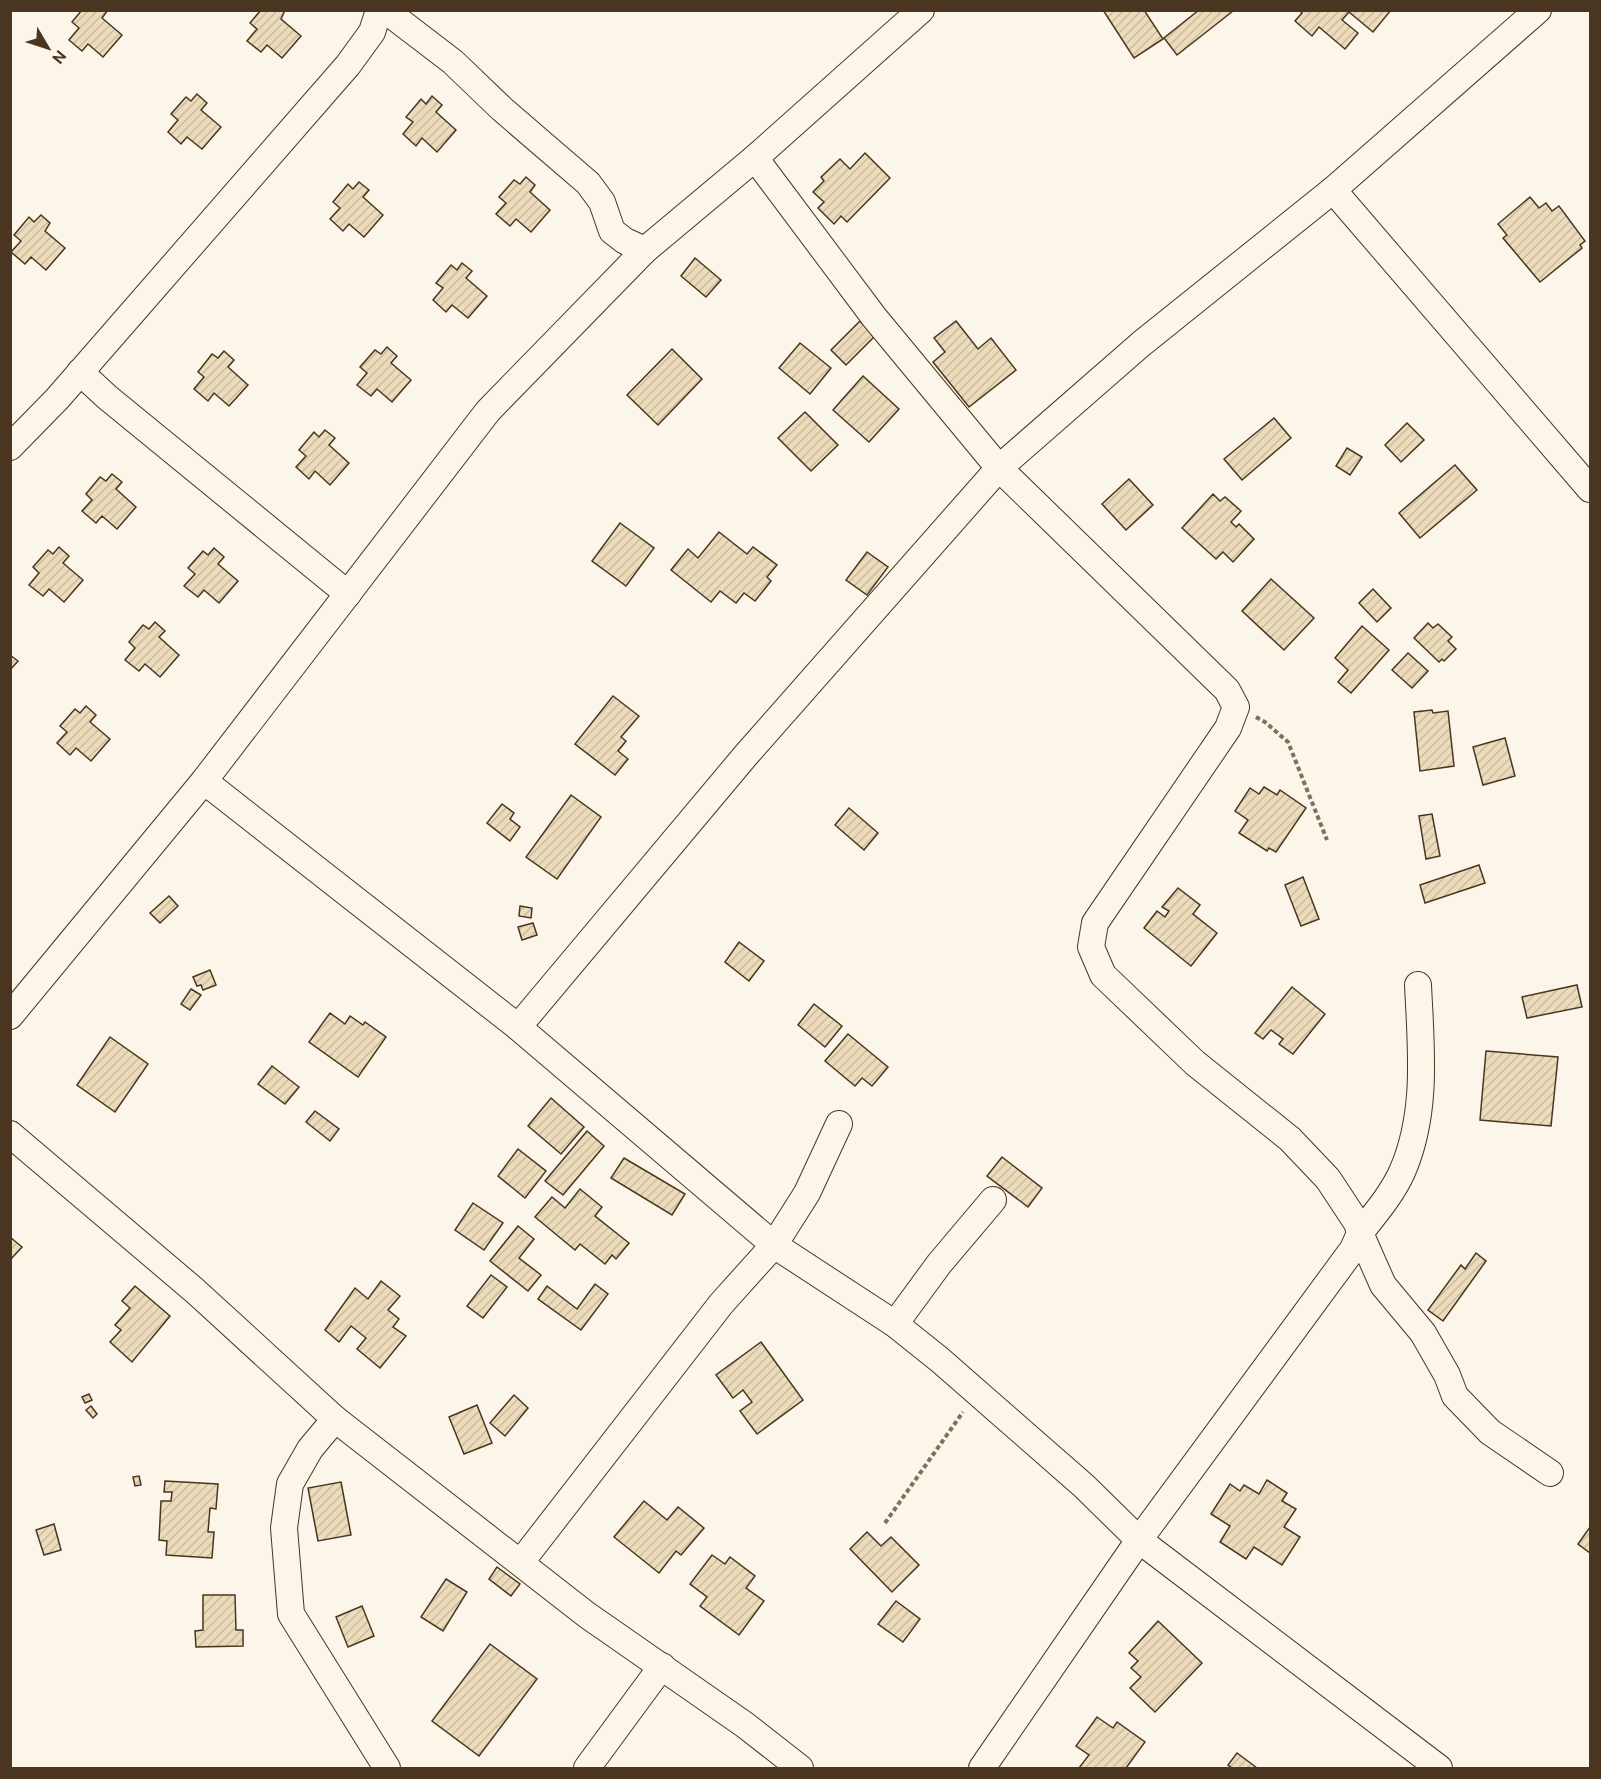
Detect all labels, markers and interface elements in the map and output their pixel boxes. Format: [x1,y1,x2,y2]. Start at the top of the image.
north arrow [18,18,78,78]
text: N [49,47,70,68]

